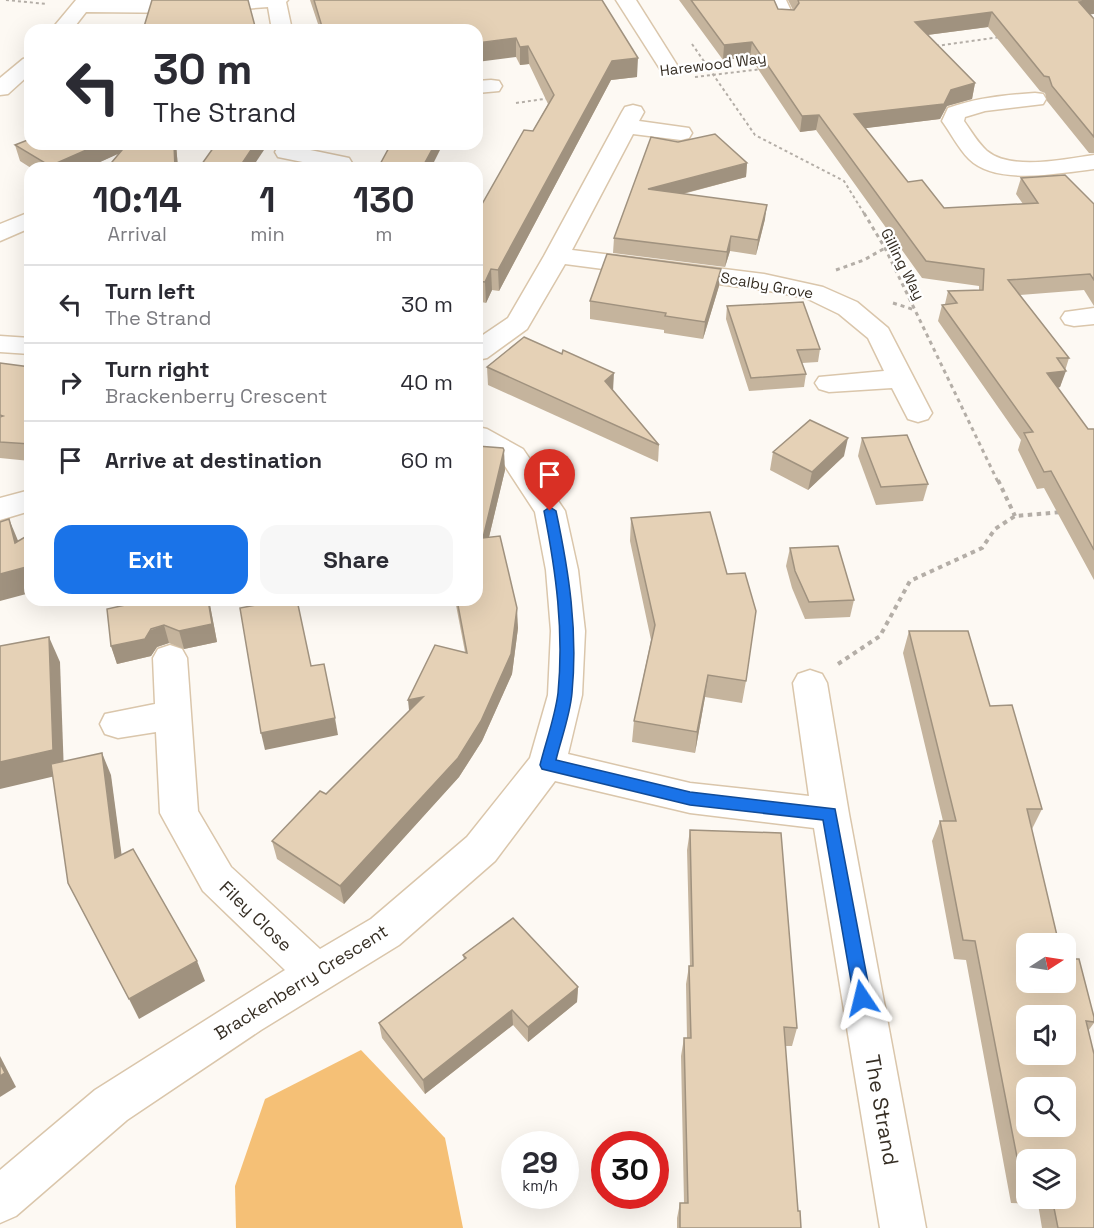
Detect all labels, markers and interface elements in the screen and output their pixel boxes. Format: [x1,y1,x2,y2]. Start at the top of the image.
text: 30 m [153,43,252,96]
icon: left [54,48,132,126]
street label: Harewood Way [659,48,767,80]
text: The Strand [153,95,297,130]
text: 10:14 [92,177,182,223]
text: 1 [259,177,276,223]
text: 130 [353,177,415,223]
text: Arrival [107,221,167,247]
text: min [250,221,285,247]
text: m [375,221,392,247]
street label: Gilling Way [877,225,929,303]
street label: Scalby Grove [719,267,815,303]
text: Turn left [105,277,195,305]
icon: left [54,288,87,321]
text: 30 m [401,290,453,318]
text: The Strand [105,305,211,331]
text: Turn right [105,355,210,383]
icon: right [54,366,87,399]
text: 40 m [401,368,453,396]
text: Brackenberry Crescent [105,383,328,409]
icon: arrive [54,444,87,477]
text: Arrive at destination [105,446,322,474]
text: 60 m [401,446,453,474]
pin [524,449,575,511]
icon: arrive [533,458,566,491]
button: Exit [54,525,248,594]
button: Share [260,525,453,594]
street label: Filey Close [215,876,297,956]
street label: Brackenberry Crescent [210,919,392,1045]
north arrow [1016,933,1076,993]
map controls [1016,933,1076,1209]
position arrow [830,966,894,1030]
button: sound [1016,1005,1076,1065]
street label: The Strand [859,1053,905,1167]
button: search [1016,1077,1076,1137]
speed limit sign: 30 [591,1131,669,1209]
text: 29 [522,1143,558,1182]
button: layers [1016,1149,1076,1209]
text: km/h [522,1176,558,1195]

